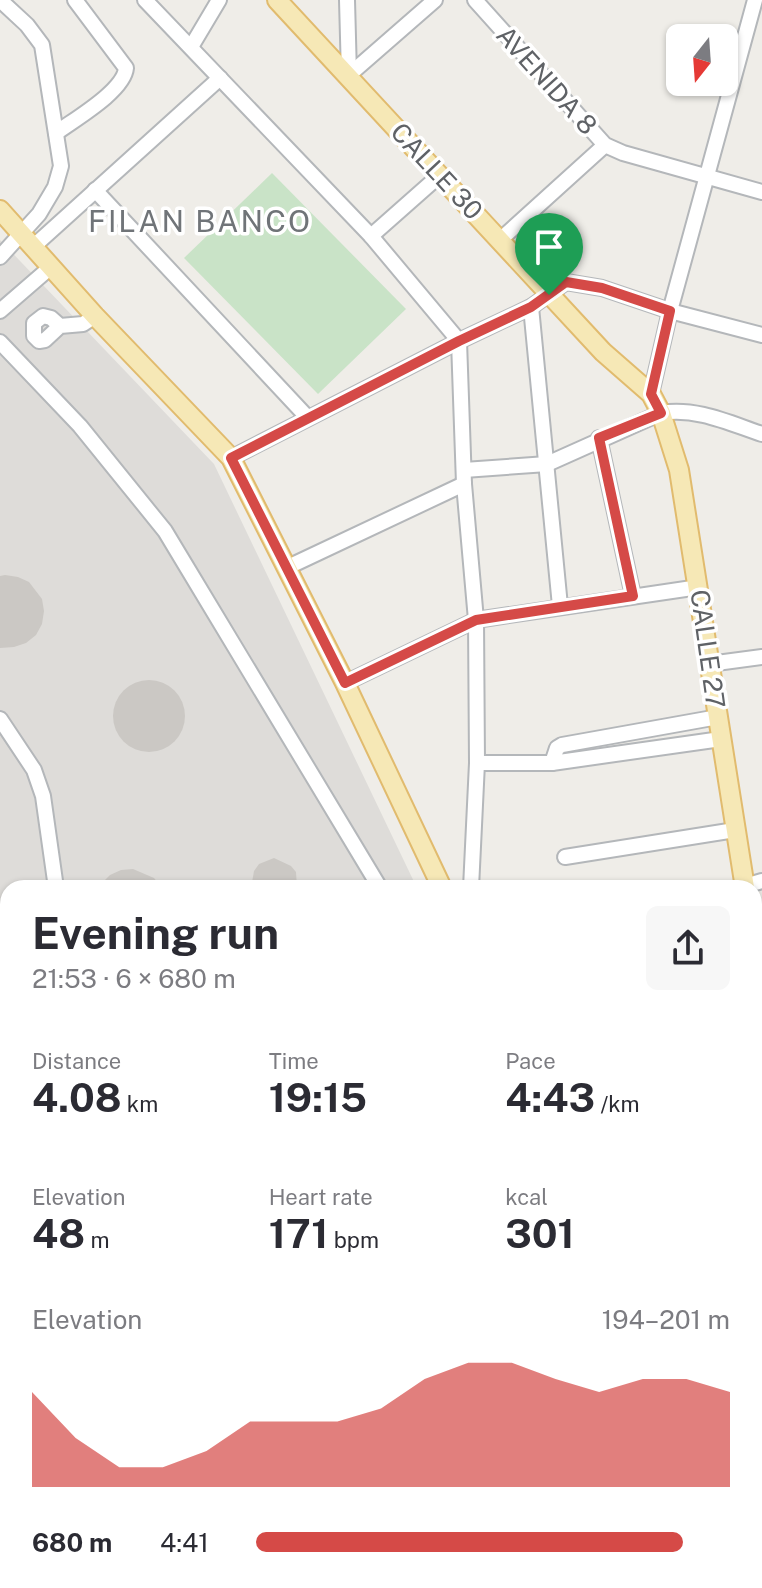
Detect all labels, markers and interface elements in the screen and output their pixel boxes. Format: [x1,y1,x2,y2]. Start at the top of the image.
street label: AVENIDA 8 [490,19,604,141]
north arrow [666,24,738,96]
map controls [666,24,738,96]
street label: CALLE 30 [385,116,489,226]
district label: FILAN BANCO [88,203,312,239]
pin [515,213,583,295]
icon: arrive [527,225,571,269]
street label: CALLE 27 [684,588,732,710]
button: share [646,906,730,990]
text: Evening run [32,907,279,959]
text: 21:53 · 6 × 680 m [32,963,236,994]
text: Distance [32,1048,121,1074]
text: Time [269,1048,319,1074]
text: Pace [505,1048,556,1074]
text: 4.08 [32,1074,122,1121]
text: 19:15 [269,1074,367,1121]
text: 4:43 [505,1074,595,1121]
text: km [122,1091,158,1117]
text: /km [595,1091,640,1117]
text: Elevation [32,1184,125,1210]
text: Heart rate [269,1184,373,1210]
text: kcal [505,1184,548,1210]
text: 48 [32,1210,85,1257]
text: 171 [269,1210,328,1257]
text: 301 [505,1210,575,1257]
text: m [85,1227,109,1253]
text: bpm [328,1227,379,1253]
text: Elevation [32,1304,142,1335]
text: 194–201 m [602,1304,730,1335]
text: 680 m [32,1527,112,1558]
text: 4:41 [160,1527,209,1558]

